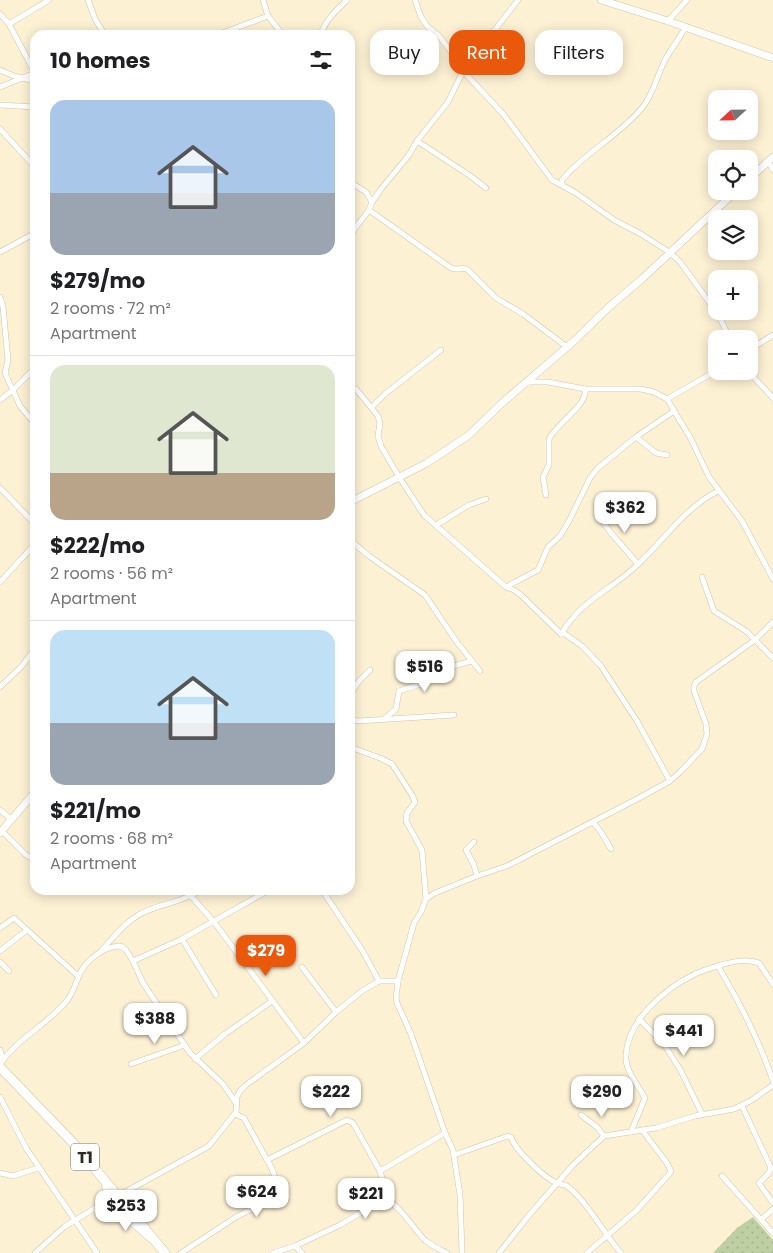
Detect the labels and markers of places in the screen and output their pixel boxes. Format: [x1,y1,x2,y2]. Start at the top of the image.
pin: $362 [595,492,655,534]
pin: $516 [395,650,455,693]
pin: $279 [236,934,296,977]
pin: $388 [125,1002,185,1045]
pin: $441 [654,1014,714,1057]
pin: $222 [301,1076,361,1118]
pin: $290 [572,1076,632,1118]
pin: $624 [227,1176,287,1218]
pin: $221 [336,1178,396,1220]
pin: $253 [96,1190,156,1232]

